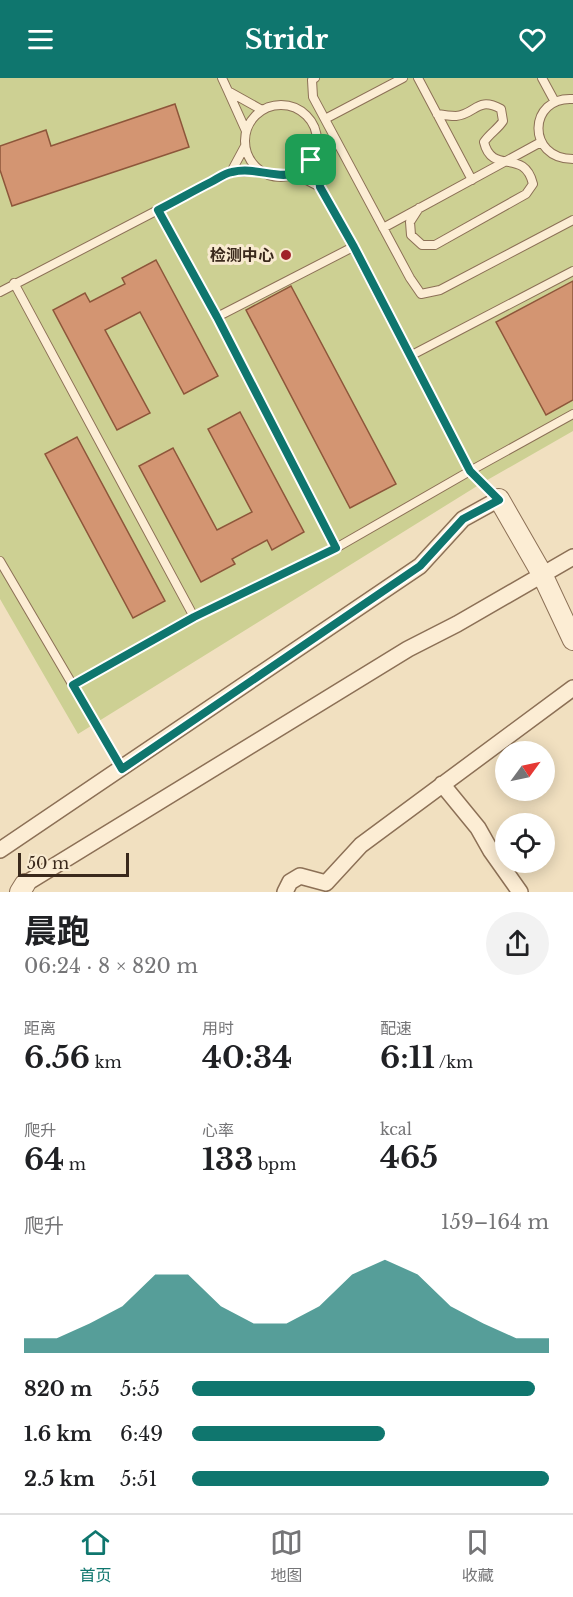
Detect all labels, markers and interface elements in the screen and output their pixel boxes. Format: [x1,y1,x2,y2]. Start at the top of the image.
icon: menu [24,23,57,56]
text: Stridr [245,23,328,56]
icon: heart [516,23,549,56]
pin [285,134,336,185]
icon: arrive [294,143,327,176]
place label: 检测中心 [210,245,274,265]
marker: 检测中心 [279,248,293,262]
north arrow [495,741,555,801]
map controls [495,741,555,873]
button: locate [495,813,555,873]
scale bar [18,850,129,878]
text: 50 m [27,853,69,873]
text: 晨跑 [24,911,90,952]
button: share [486,912,549,975]
text: 06:24 · 8 × 820 m [24,954,198,978]
text: 距离 [24,1018,56,1038]
text: 用时 [202,1018,234,1038]
text: 配速 [380,1018,412,1038]
text: 6.56 [24,1039,90,1076]
text: 40:34 [202,1039,292,1076]
text: 6:11 [380,1039,435,1076]
text: km [90,1052,122,1072]
text: /km [435,1052,473,1072]
text: kcal [380,1119,412,1139]
text: 爬升 [24,1120,56,1140]
text: 心率 [202,1120,234,1140]
text: 465 [380,1139,438,1176]
text: 64 [24,1141,64,1178]
text: 133 [202,1141,253,1178]
text: m [64,1154,86,1174]
text: bpm [253,1154,296,1174]
text: 159–164 m [441,1210,549,1234]
text: 爬升 [24,1214,64,1238]
text: 820 m [24,1377,92,1401]
text: 5:55 [120,1377,160,1401]
text: 1.6 km [24,1422,92,1446]
text: 6:49 [120,1422,163,1446]
text: 2.5 km [24,1467,95,1491]
text: 5:51 [120,1467,157,1491]
tab: 首页 [79,1526,112,1586]
tab: 地图 [270,1526,303,1586]
tab: 收藏 [461,1526,494,1586]

